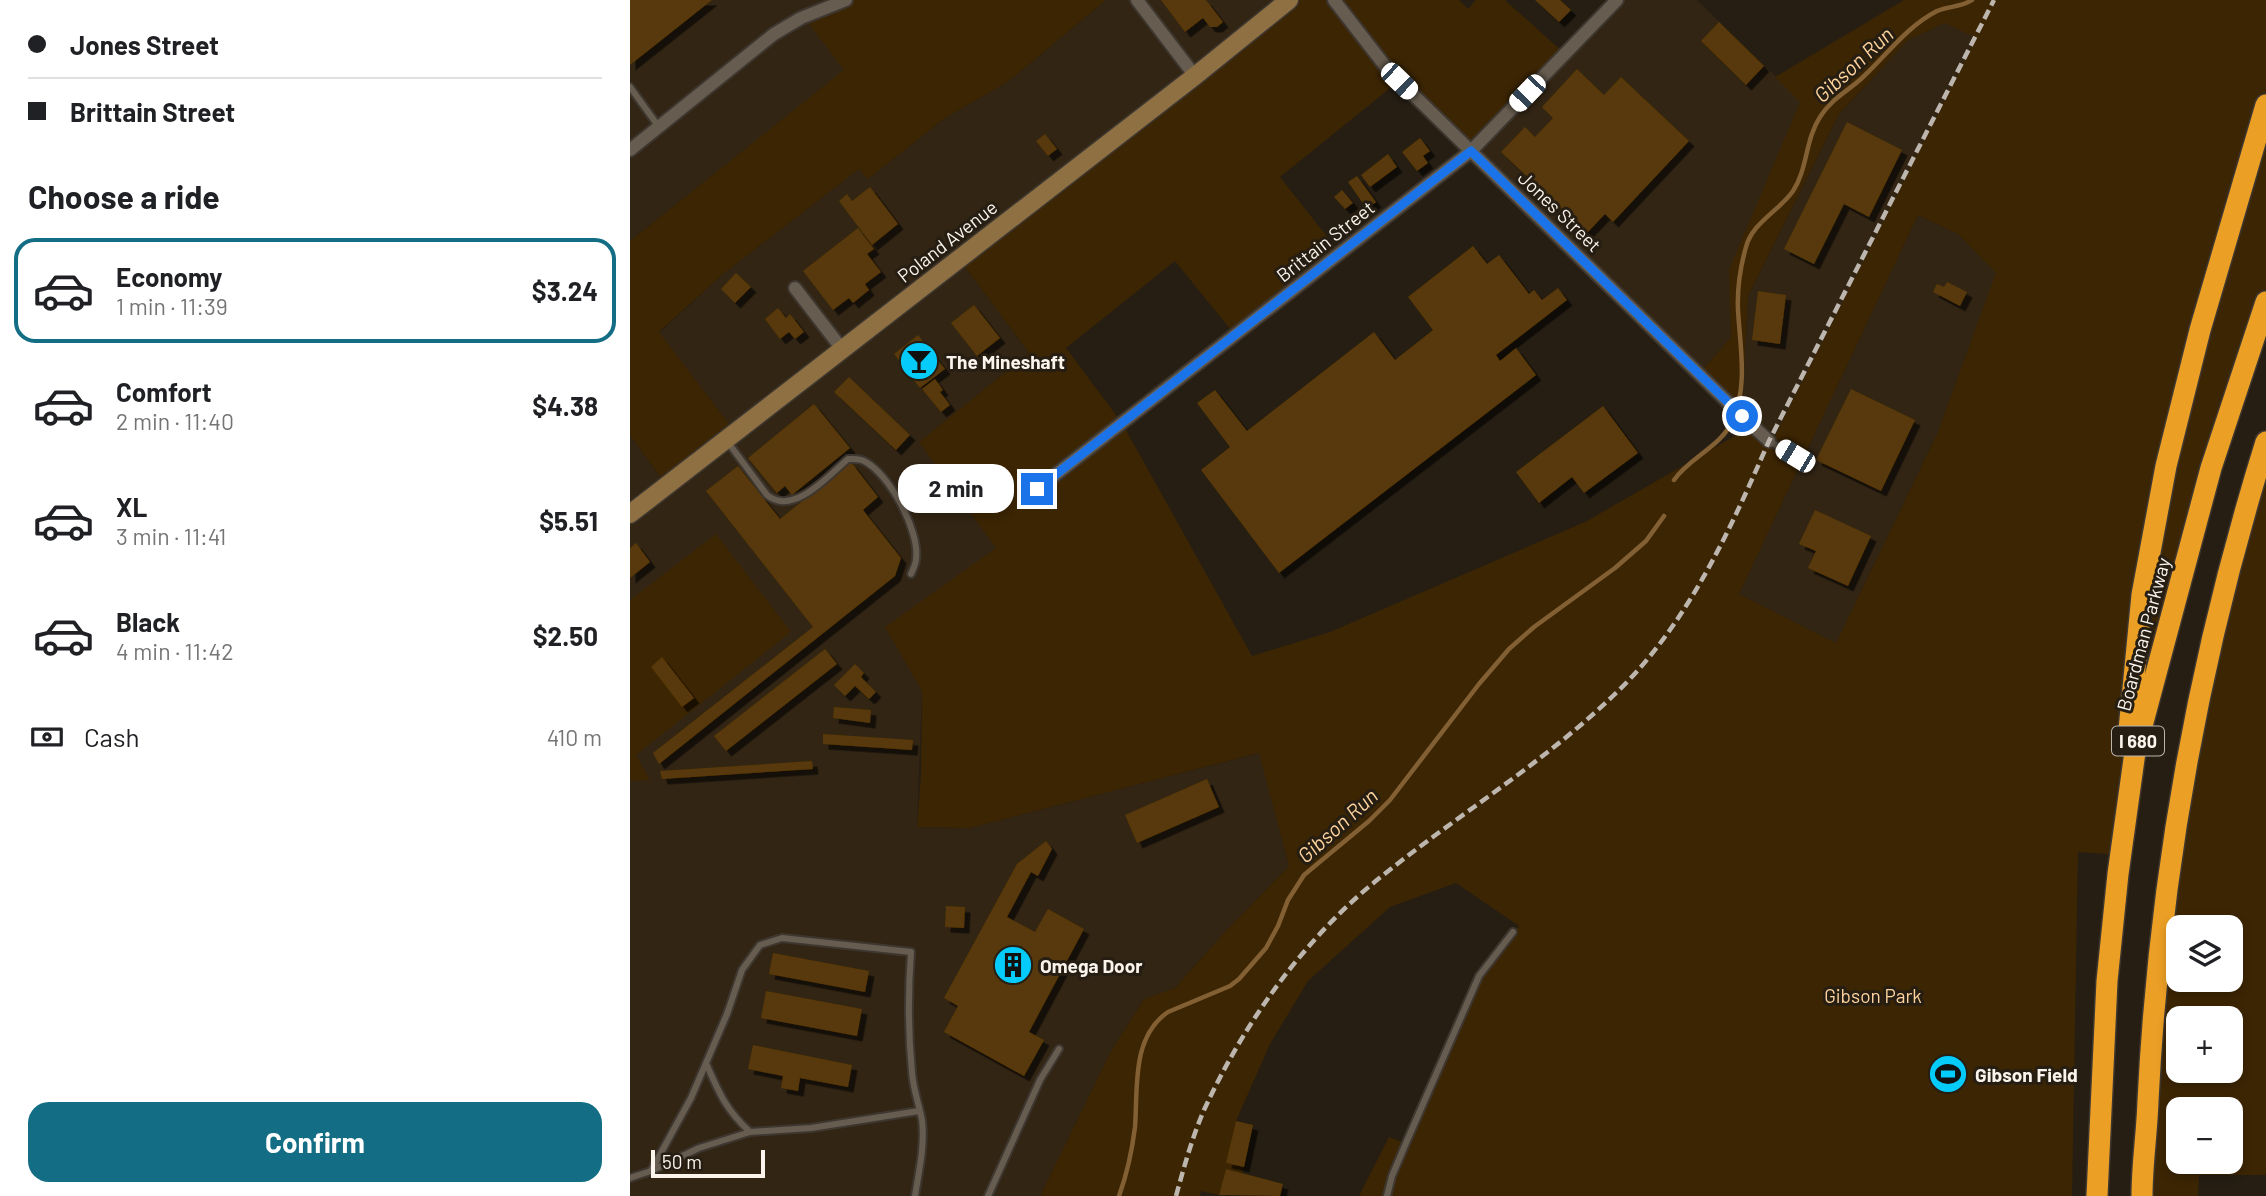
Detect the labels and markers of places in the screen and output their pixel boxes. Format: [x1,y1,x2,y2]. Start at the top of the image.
bar icon: The Mineshaft [898,340,940,382]
place label: The Mineshaft [946,350,1065,373]
building icon: Omega Door [992,944,1034,986]
place label: Omega Door [1040,954,1143,977]
sports icon: Gibson Field [1927,1053,1969,1095]
place label: Gibson Field [1975,1063,2078,1086]

